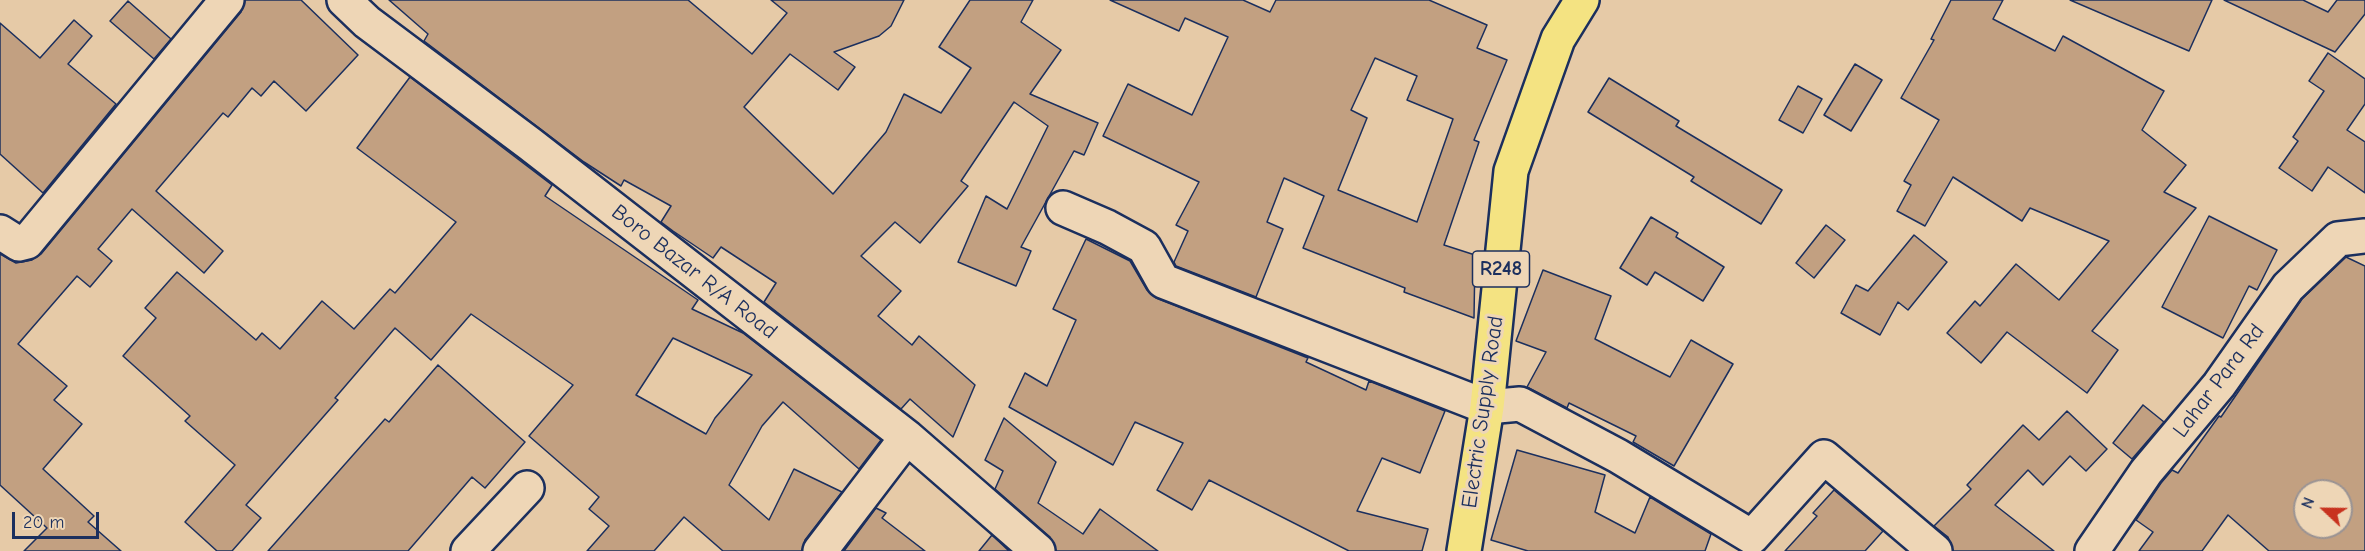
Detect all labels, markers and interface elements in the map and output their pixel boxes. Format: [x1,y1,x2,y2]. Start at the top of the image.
street label: Boro Bazar R/A Road [606,199,782,345]
road number: R248 [1472,251,1530,287]
street label: Electric Supply Road [1456,314,1510,510]
street label: Lahar Para Rd [2168,319,2270,443]
north arrow [2293,479,2353,539]
text: N [2298,495,2318,511]
scale bar [15,500,102,538]
text: 20 m [23,512,64,533]

